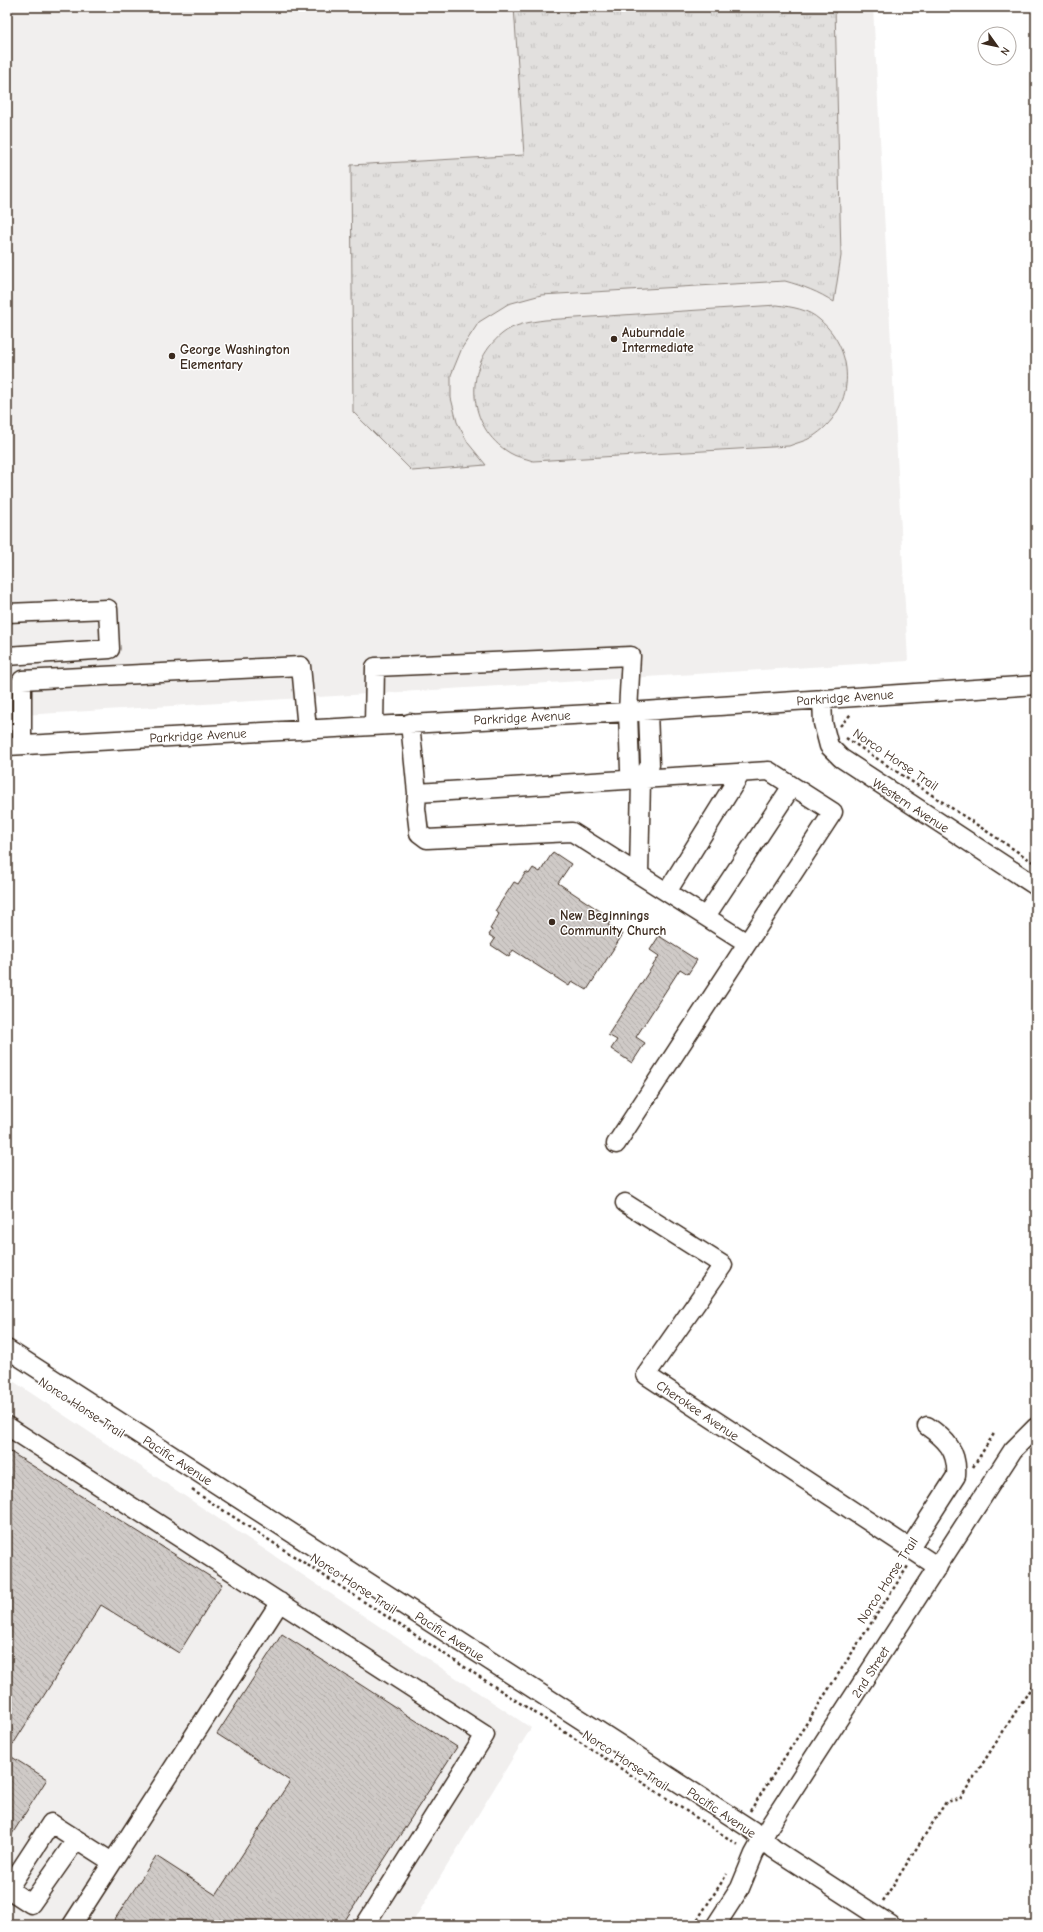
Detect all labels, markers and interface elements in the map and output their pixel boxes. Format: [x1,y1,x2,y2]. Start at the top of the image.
north arrow [977,26,1017,66]
text: N [998,45,1012,58]
place label: Auburndale Intermediate [622,325,694,355]
marker: Auburndale Intermediate [609,334,619,344]
place label: George Washington Elementary [180,342,290,372]
marker: George Washington Elementary [167,351,177,361]
street label: Parkridge Avenue [796,687,895,708]
street label: Parkridge Avenue [473,707,571,728]
street label: Parkridge Avenue [149,725,247,746]
street label: Norco Horse Trail [850,725,941,793]
street label: Western Avenue [870,775,952,836]
place label: New Beginnings Community Church [560,908,666,938]
marker: New Beginnings Community Church [547,917,557,927]
street label: Norco Horse Trail [36,1374,128,1441]
street label: Cherokee Avenue [654,1377,742,1444]
street label: Pacific Avenue [140,1432,216,1489]
street label: Norco Horse Trail [854,1534,921,1626]
street label: Norco Horse Trail [308,1550,400,1617]
street label: Pacific Avenue [412,1608,488,1665]
street label: 2nd Street [848,1643,893,1701]
street label: Norco Horse Trail [580,1727,672,1794]
street label: Pacific Avenue [685,1784,759,1841]

